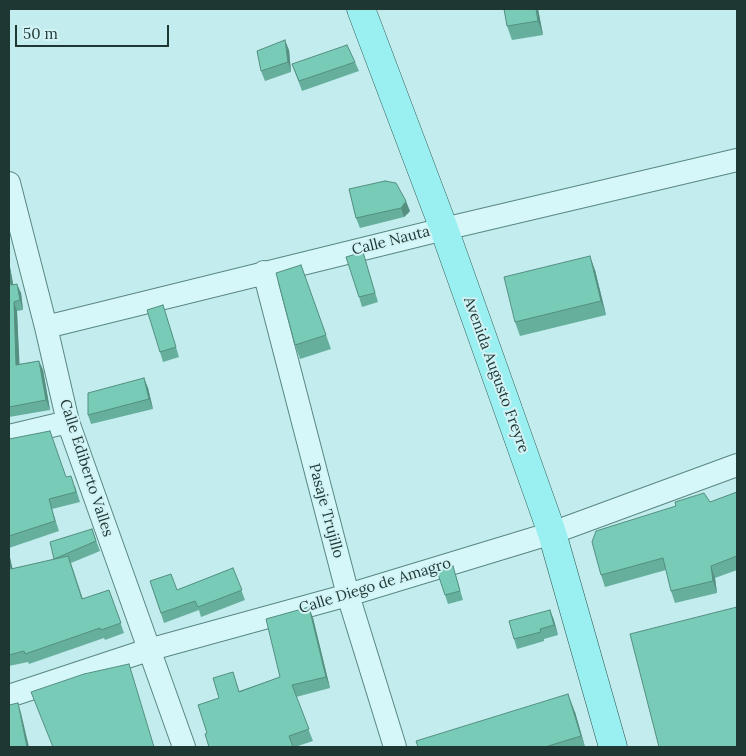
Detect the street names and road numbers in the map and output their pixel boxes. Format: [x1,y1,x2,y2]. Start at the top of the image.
street label: Calle Nauta [350,223,432,259]
street label: Avenida Augusto Freyre [459,295,533,455]
street label: Calle Ediberto Valles [55,397,117,539]
street label: Pasaje Trujillo [305,462,347,560]
street label: Calle Diego de Amagro [297,554,453,618]

